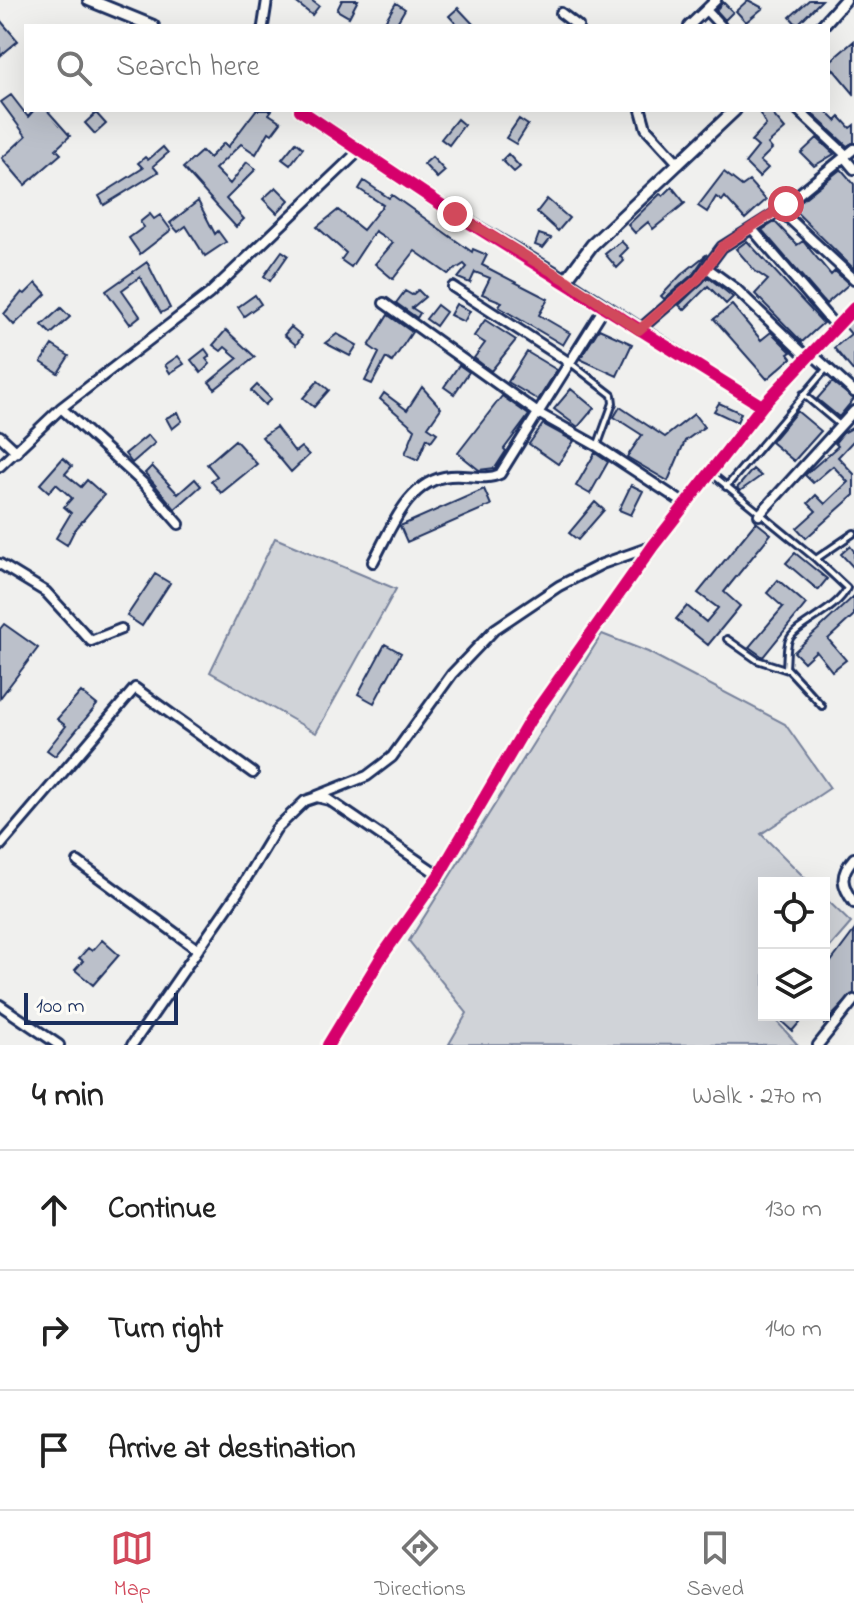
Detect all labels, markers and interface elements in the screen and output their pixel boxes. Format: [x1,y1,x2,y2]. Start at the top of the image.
search box [24,24,830,112]
icon: search [52,46,96,90]
text: Search here [116,46,260,90]
route start [768,186,804,222]
route end [437,196,473,232]
map controls [758,877,830,1021]
button: locate [758,877,830,949]
button: layers [758,949,830,1021]
scale bar [24,989,178,1025]
text: 100 m [36,991,85,1023]
text: 4 min [32,1072,104,1122]
text: Walk · 270 m [692,1078,822,1116]
icon: ahead [32,1188,76,1232]
text: Continue [108,1188,216,1232]
text: 130 m [765,1191,822,1229]
icon: right [32,1308,76,1352]
text: Turn right [108,1308,223,1352]
text: 140 m [765,1311,822,1349]
icon: arrive [32,1428,76,1472]
text: Arrive at destination [108,1428,356,1472]
tab: Map [110,1526,154,1606]
tab: Directions [375,1526,466,1606]
tab: Saved [686,1526,744,1606]

